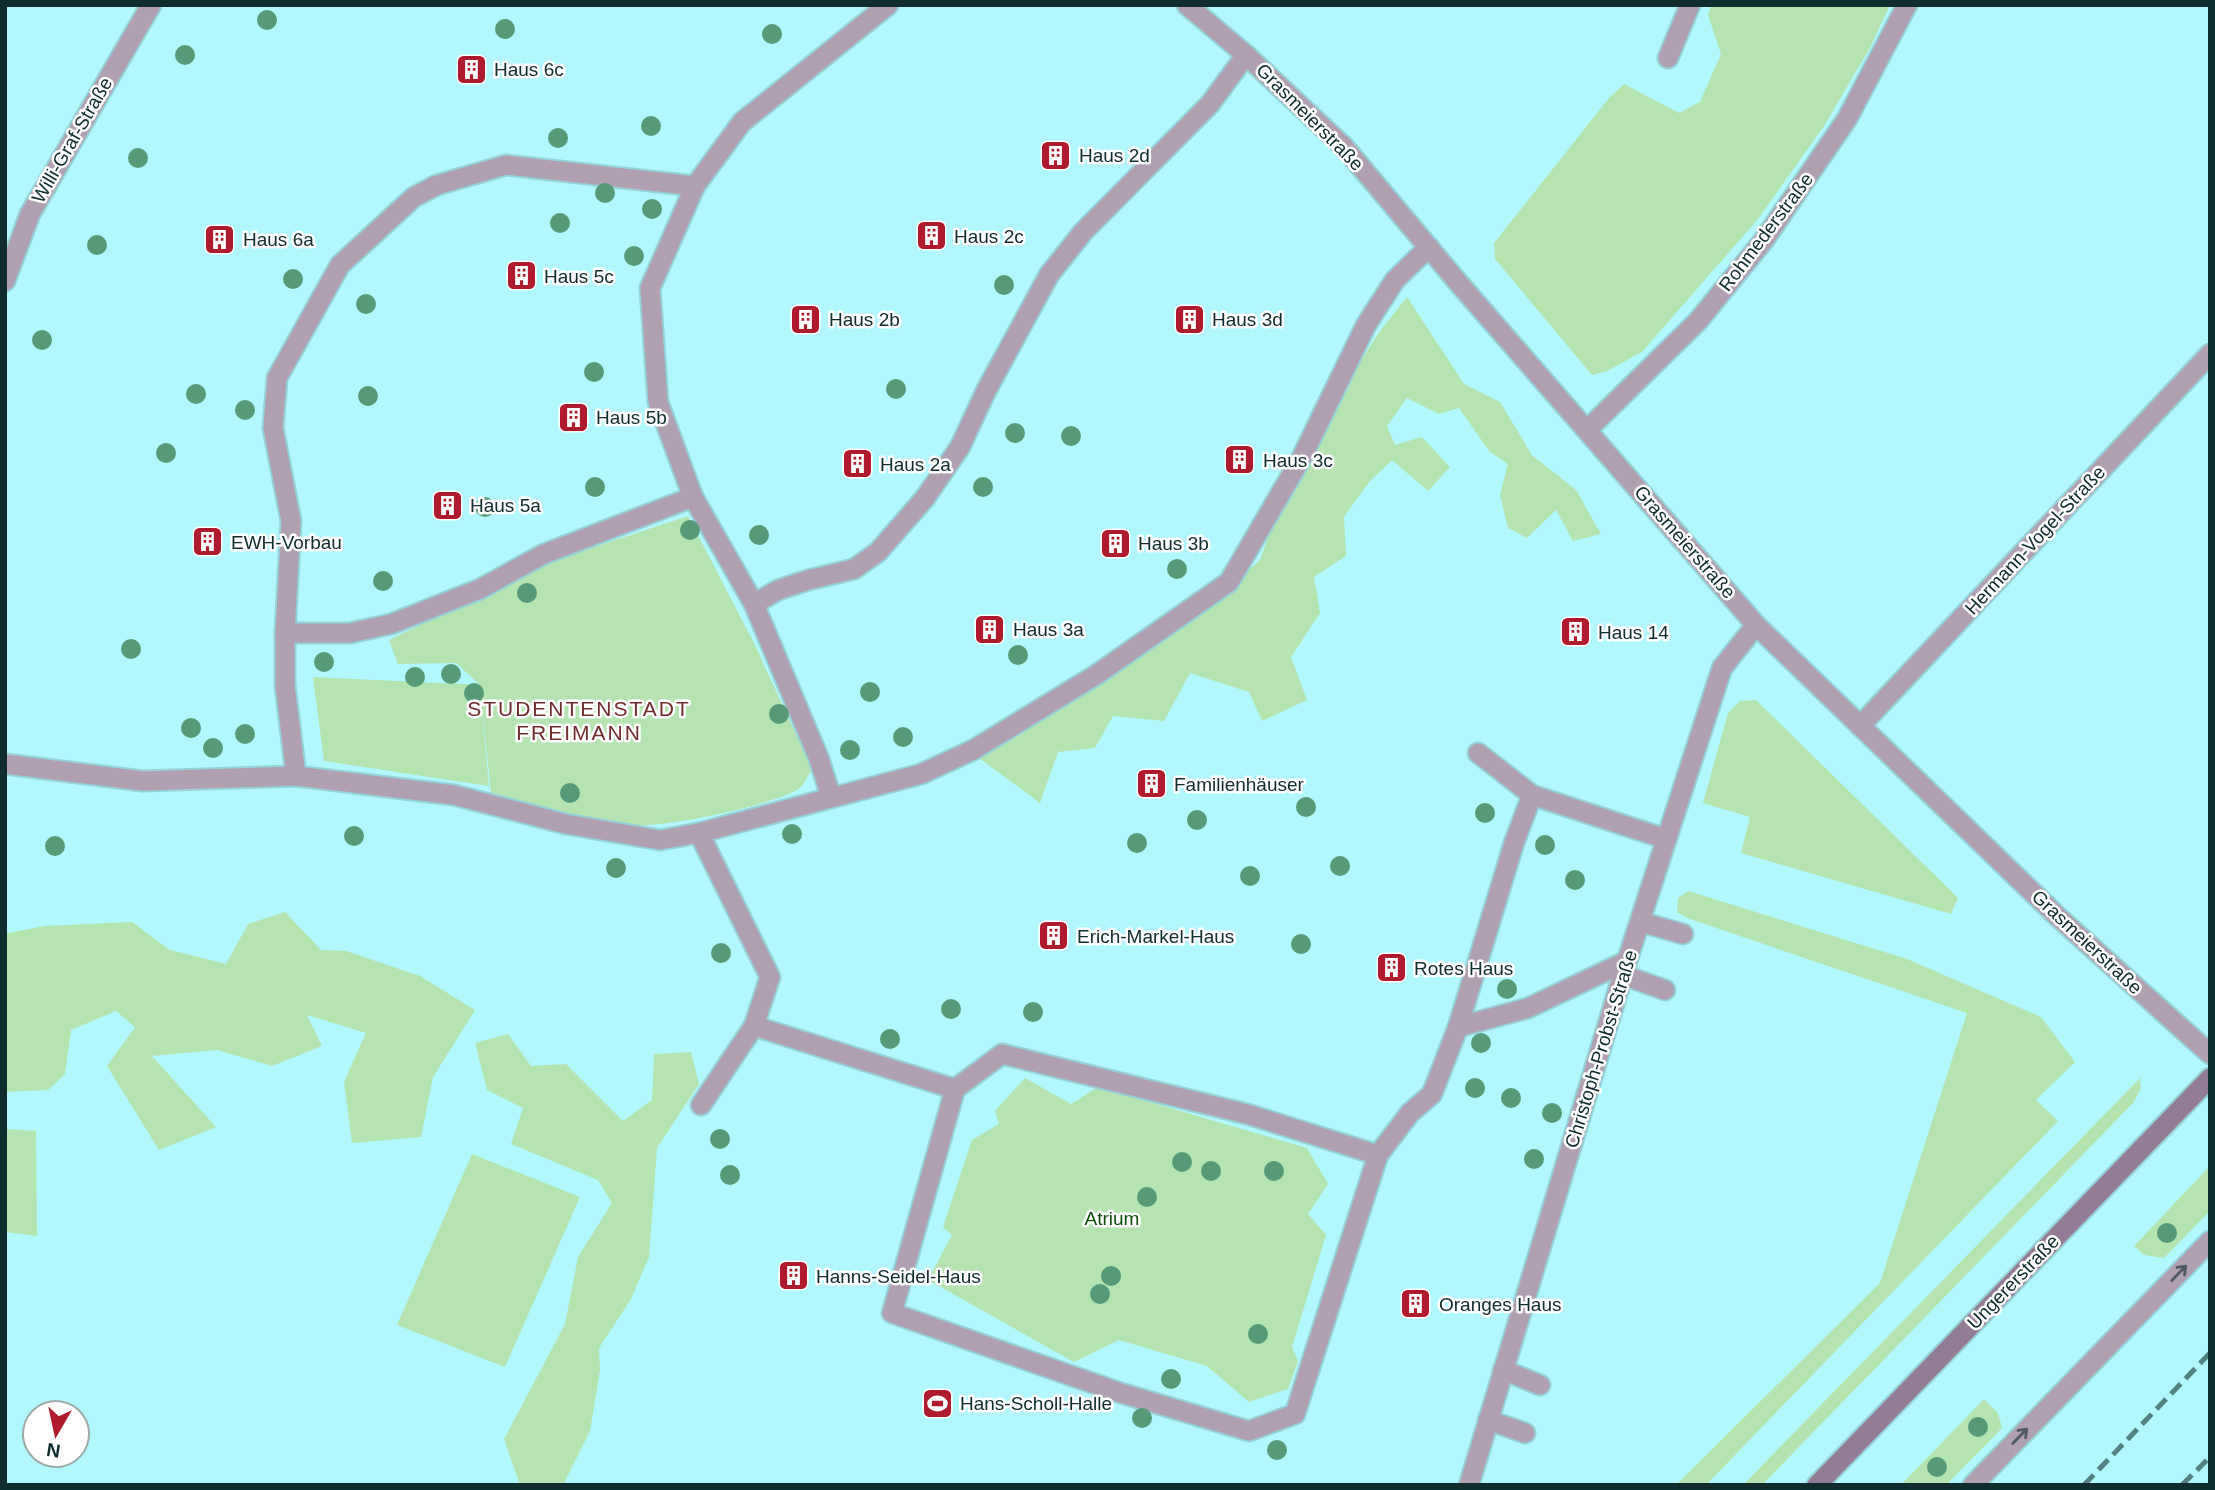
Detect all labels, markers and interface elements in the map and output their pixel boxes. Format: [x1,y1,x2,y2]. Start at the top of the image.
building icon: Haus 6c [454,52,488,86]
place label: Haus 6c [494,59,564,80]
street label: Grasmeierstraße [1252,59,1368,175]
street label: Willi-Graf-Straße [28,73,116,207]
building icon: Haus 2d [1039,138,1073,172]
place label: Haus 2d [1079,145,1150,166]
street label: Rohmederstraße [1715,169,1817,295]
building icon: Haus 2c [914,219,948,253]
building icon: Haus 6a [203,222,237,256]
place label: Haus 2c [954,226,1024,247]
place label: Haus 6a [243,229,314,250]
building icon: Haus 5c [504,259,538,293]
place label: Haus 5c [544,266,614,287]
building icon: Haus 2b [789,302,823,336]
building icon: Haus 3d [1172,302,1206,336]
place label: Haus 2b [829,309,900,330]
place label: Haus 3d [1212,309,1283,330]
building icon: Haus 5b [556,400,590,434]
place label: Haus 5b [596,407,667,428]
building icon: Haus 3c [1223,443,1257,477]
building icon: Haus 2a [840,447,874,481]
place label: Haus 3c [1263,450,1333,471]
place label: Haus 2a [880,454,951,475]
street label: Hermann-Vogel-Straße [1961,461,2109,619]
street label: Grasmeierstraße [1630,481,1740,603]
building icon: Haus 5a [430,488,464,522]
place label: Haus 5a [470,495,541,516]
building icon: EWH-Vorbau [191,525,225,559]
building icon: Haus 3b [1098,526,1132,560]
place label: EWH-Vorbau [231,532,342,553]
place label: Haus 3b [1138,533,1209,554]
building icon: Haus 3a [973,612,1007,646]
building icon: Haus 14 [1558,615,1592,649]
place label: Haus 3a [1013,619,1084,640]
place label: Haus 14 [1598,622,1669,643]
district label: STUDENTENSTADT FREIMANN [467,697,691,744]
building icon: Familienhäuser [1134,767,1168,801]
place label: Familienhäuser [1174,774,1305,795]
street label: Grasmeierstraße [2028,886,2146,998]
building icon: Erich-Markel-Haus [1037,919,1071,953]
place label: Erich-Markel-Haus [1077,926,1234,947]
street label: Christoph-Probst-Straße [1561,947,1641,1151]
building icon: Rotes Haus [1374,951,1408,985]
place label: Rotes Haus [1414,958,1513,979]
park label: Atrium [1085,1208,1139,1229]
street label: Ungererstraße [1963,1231,2063,1333]
building icon: Hanns-Seidel-Haus [776,1259,810,1293]
one-way arrow [2171,1265,2188,1282]
place label: Hanns-Seidel-Haus [816,1266,981,1287]
building icon: Oranges Haus [1399,1287,1433,1321]
place label: Oranges Haus [1439,1294,1562,1315]
sports icon: Hans-Scholl-Halle [920,1386,954,1420]
place label: Hans-Scholl-Halle [960,1393,1112,1414]
north arrow [21,1399,91,1469]
one-way arrow [2012,1428,2029,1445]
text: N [45,1439,62,1462]

